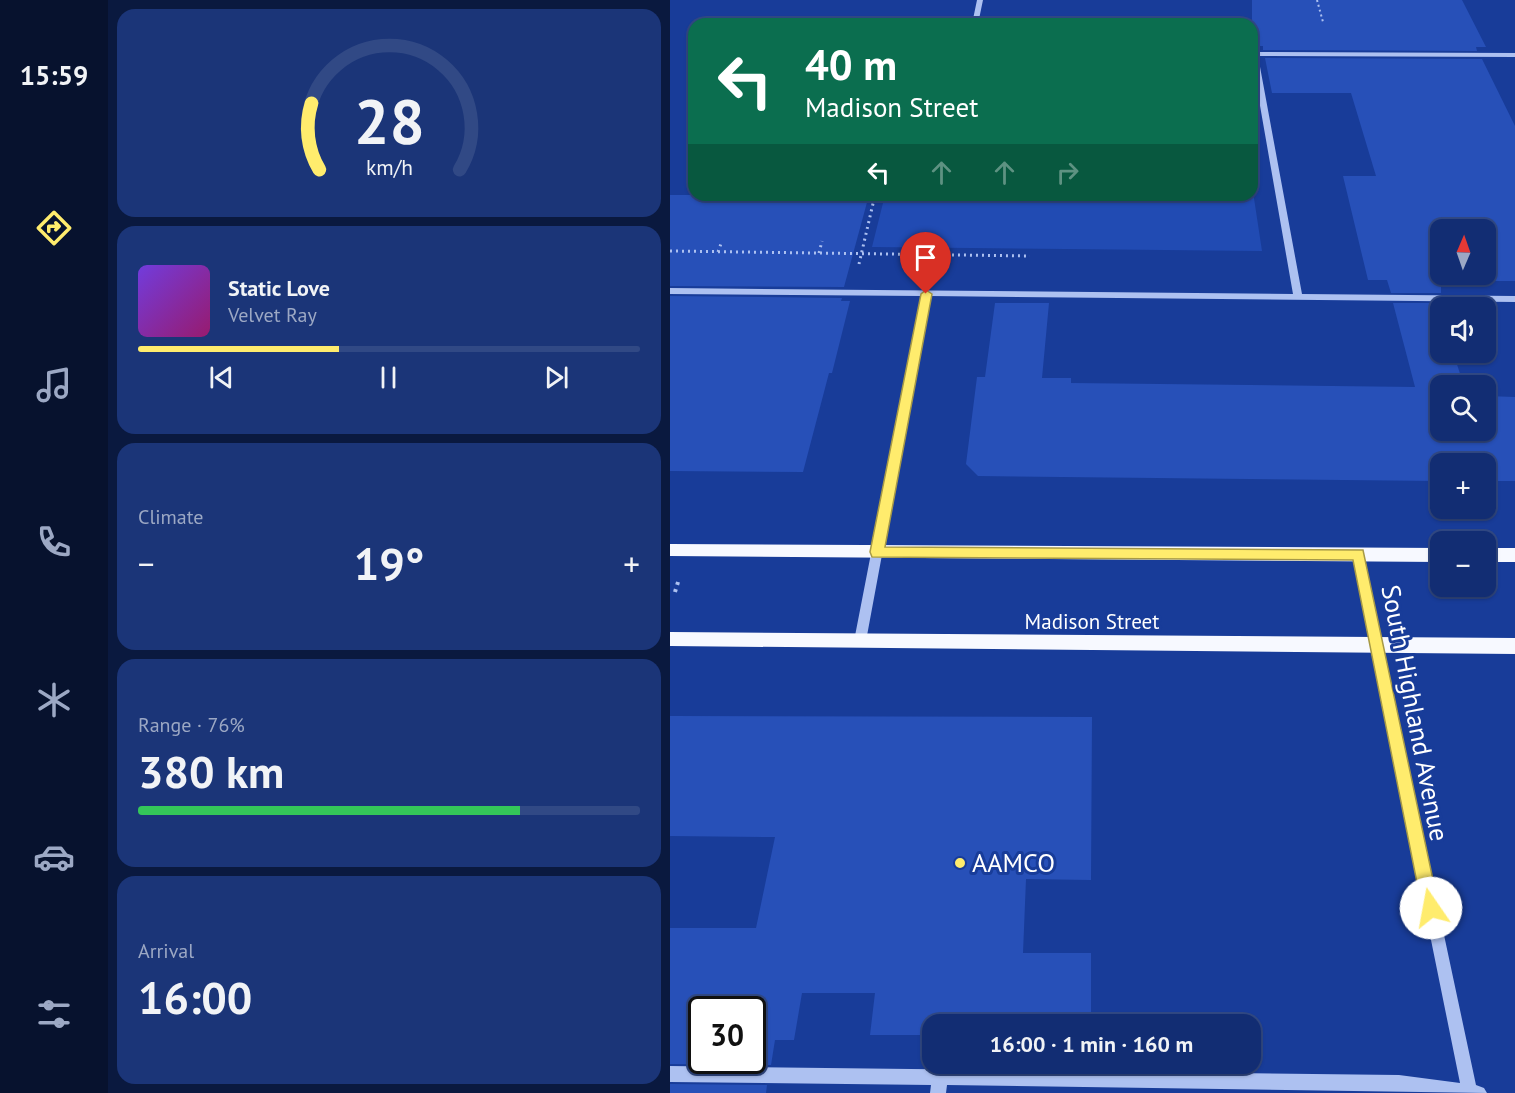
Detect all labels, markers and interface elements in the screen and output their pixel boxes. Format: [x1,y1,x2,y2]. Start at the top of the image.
text: 40 m [805,37,897,92]
icon: left [706,42,784,120]
text: 15:59 [20,58,88,92]
text: 28 [354,80,424,161]
text: Madison Street [805,90,978,124]
text: km/h [365,153,412,181]
icon: left [862,156,895,189]
icon: ahead [925,156,958,189]
icon: ahead [988,156,1021,189]
icon: right [1051,156,1084,189]
icon: directions [33,207,75,249]
north arrow [1430,219,1496,285]
map controls [1430,219,1496,597]
pin [900,232,951,294]
icon: arrive [909,241,942,274]
text: Static Love [228,274,330,302]
button: sound [1430,297,1496,363]
text: Velvet Ray [228,302,317,328]
icon: previous [205,361,238,394]
icon: pause [372,361,405,394]
icon: next [540,361,573,394]
icon: music [33,364,75,406]
button: search [1430,375,1496,441]
button: + [1430,453,1496,519]
text: Climate [138,504,204,530]
icon: phone [33,521,75,563]
button: − [1430,531,1496,597]
text: 19° [354,534,424,592]
text: − [138,542,155,585]
text: + [623,542,640,585]
street label: South Highland Avenue [1374,582,1457,844]
street label: Madison Street [1025,608,1159,635]
icon: climate [33,679,75,721]
text: Range · 76% [138,712,245,738]
text: 380 km [138,742,284,800]
icon: car [33,836,75,878]
place label: AAMCO [972,846,1055,879]
marker: AAMCO [953,856,967,870]
position arrow [1399,876,1463,940]
text: Arrival [138,938,194,964]
text: 16:00 [138,968,252,1026]
icon: filters [33,993,75,1035]
speed limit sign: 30 [688,996,766,1074]
text: 16:00 · 1 min · 160 m [990,1030,1193,1058]

